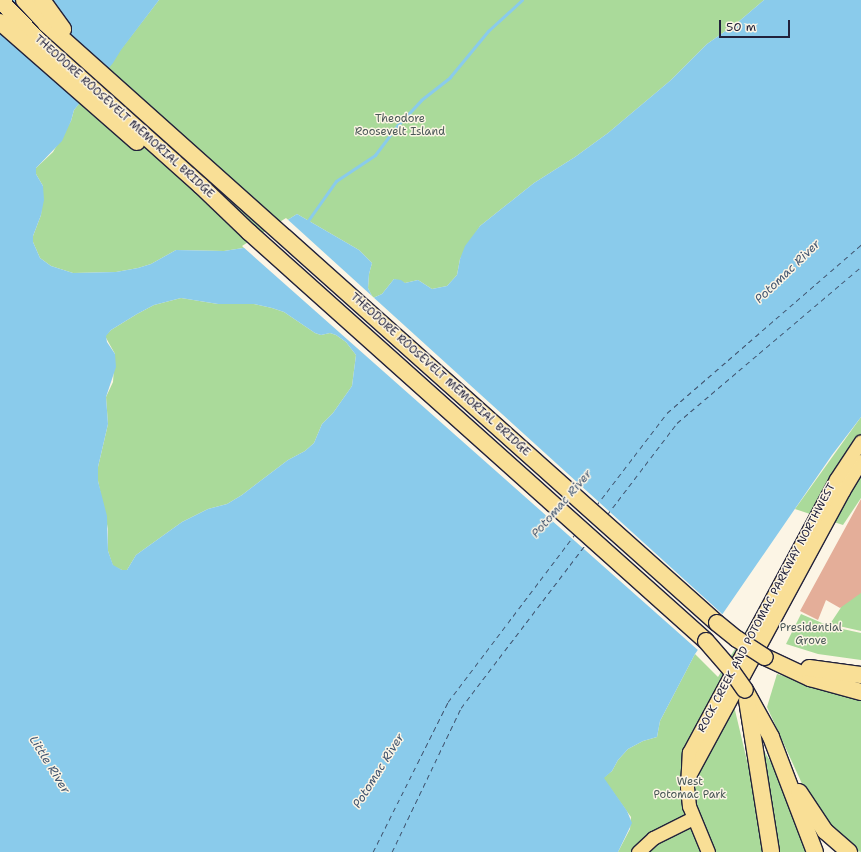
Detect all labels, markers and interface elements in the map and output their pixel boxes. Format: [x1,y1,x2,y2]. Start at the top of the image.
scale bar [721,12,792,38]
text: 50 m [726,19,756,35]
street label: THEODORE ROOSEVELT MEMORIAL BRIDGE [31,33,217,201]
park label: Theodore Roosevelt Island [355,113,445,139]
water label: Potomac River [752,237,824,307]
street label: THEODORE ROOSEVELT MEMORIAL BRIDGE [347,291,533,459]
water label: Potomac River [529,467,595,541]
street label: ROCK CREEK AND POTOMAC PARKWAY NORTHWEST [695,481,839,735]
park label: Presidential Grove [780,622,842,648]
water label: Potomac River [350,731,408,811]
water label: Little River [26,734,72,796]
park label: West Potomac Park [654,776,726,802]

